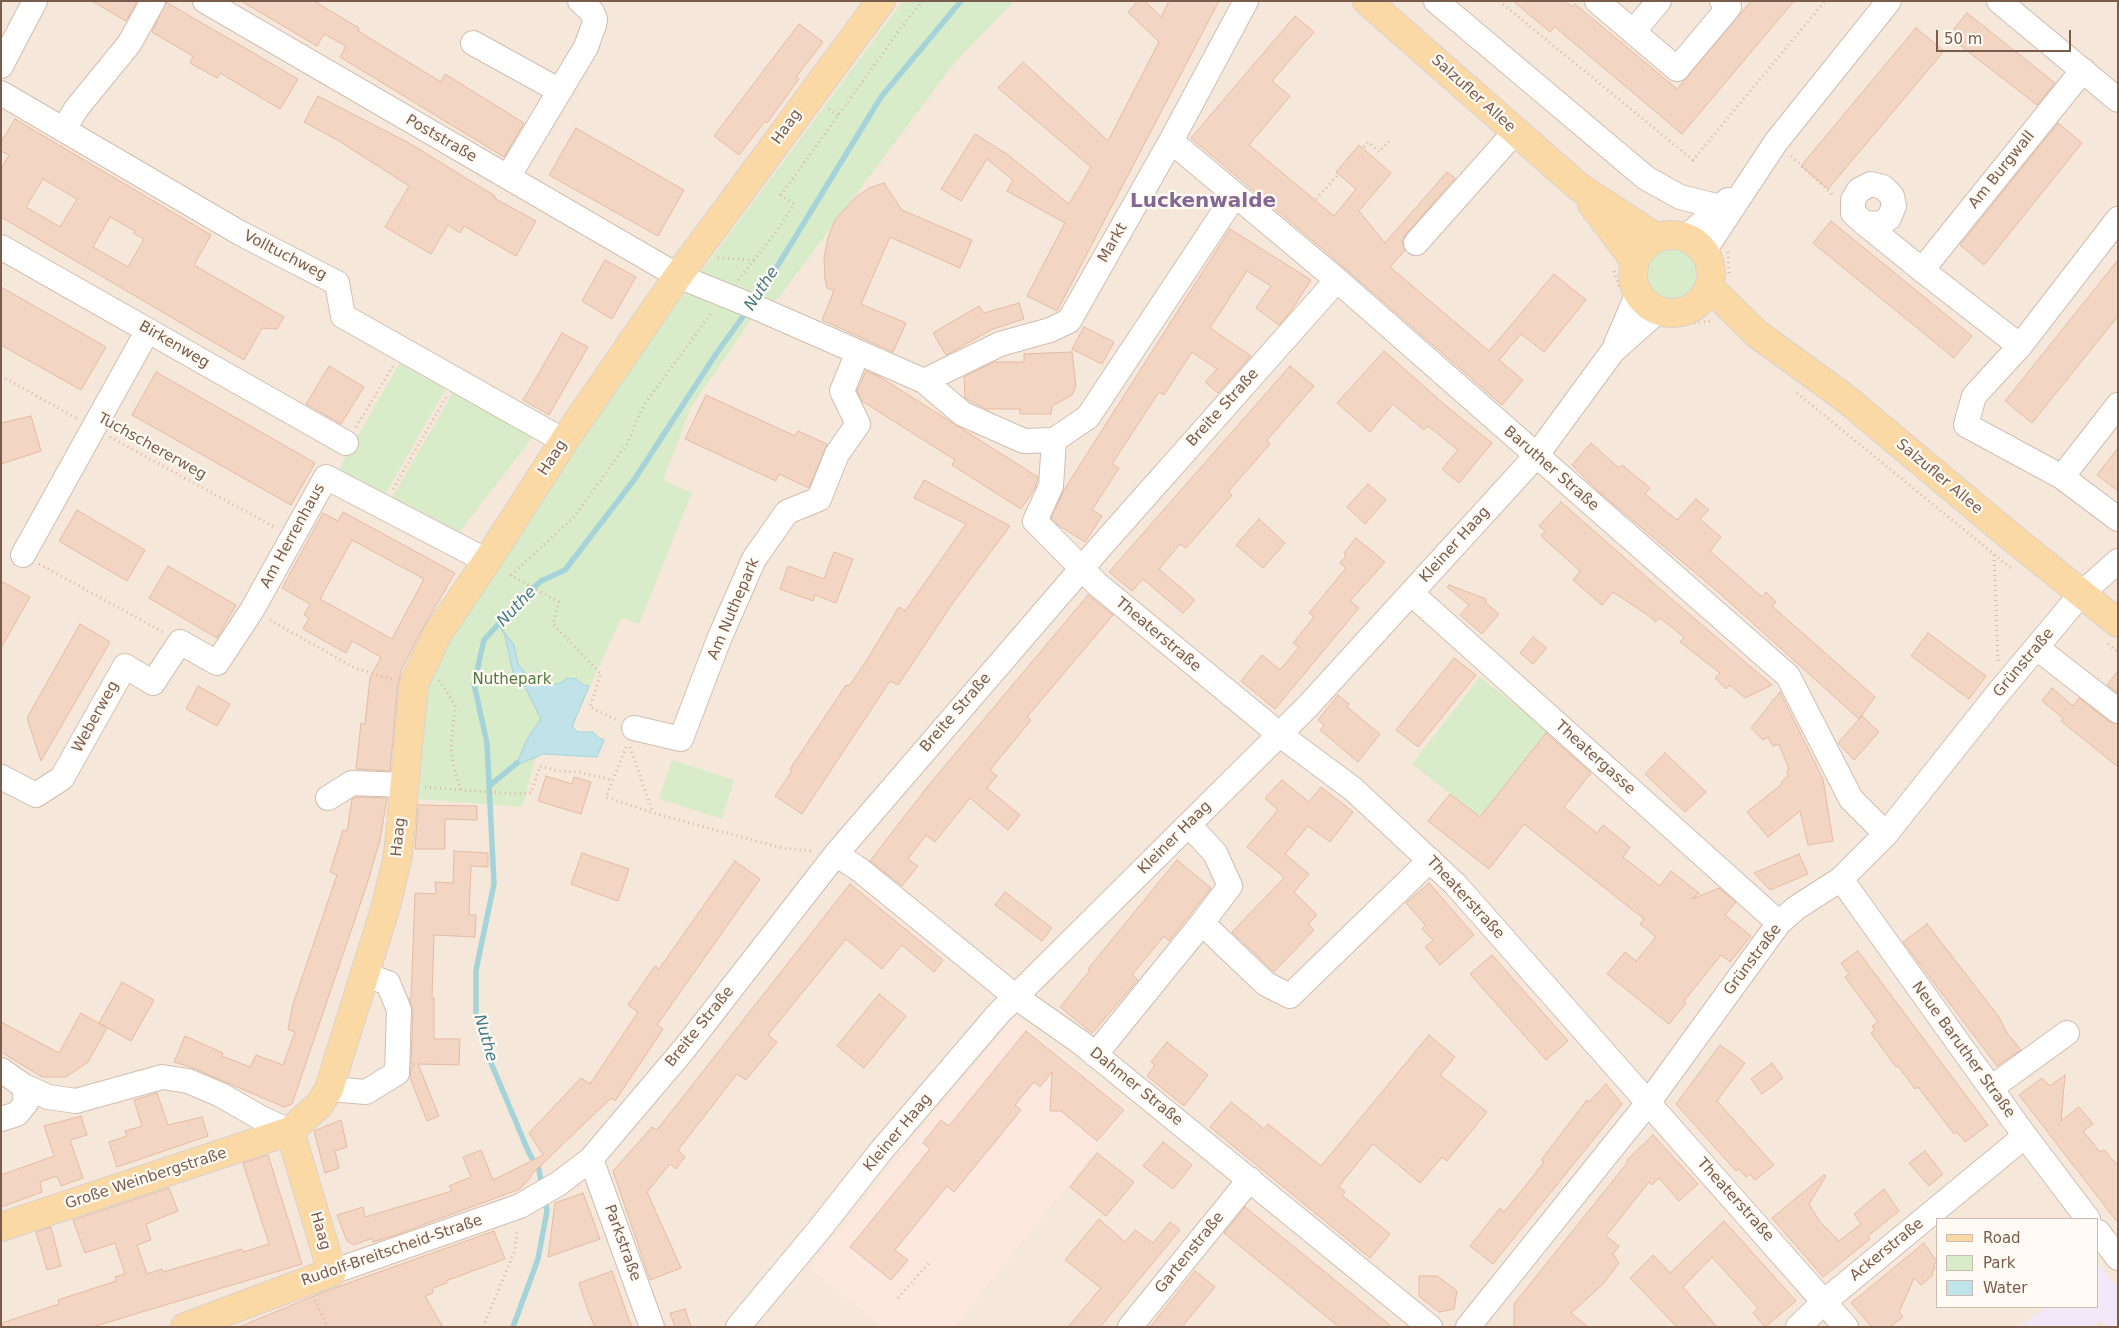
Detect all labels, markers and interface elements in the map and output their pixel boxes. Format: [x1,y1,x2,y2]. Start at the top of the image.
scale bar [1939,20,2074,52]
text: 50 m [1944,30,1982,48]
street label: Salzufler Allee [1427,52,1519,136]
street label: Haag [768,106,806,148]
street label: Poststraße [402,111,480,167]
street label: Am Burgwall [1965,128,2039,212]
district label: Luckenwalde [1130,190,1276,214]
street label: Markt [1094,220,1132,266]
street label: Volltuchweg [240,227,330,285]
water label: Nuthe [741,263,783,315]
street label: Birkenweg [135,318,213,372]
street label: Breite Straße [1183,365,1263,451]
street label: Tuchschererweg [95,410,209,484]
street label: Baruther Straße [1500,423,1602,515]
street label: Salzufler Allee [1892,436,1986,518]
street label: Haag [535,437,571,479]
street label: Am Herrenhaus [257,481,329,591]
street label: Kleiner Haag [1416,503,1494,587]
street label: Am Nuthepark [705,556,763,662]
water label: Nuthe [493,583,541,631]
street label: Theaterstraße [1112,594,1204,676]
street label: Grünstraße [1990,625,2058,701]
street label: Breite Straße [917,670,995,756]
park label: Nuthepark [473,671,551,689]
street label: Weberweg [69,678,123,756]
street label: Theatergasse [1551,717,1639,799]
street label: Kleiner Haag [1135,798,1215,878]
street label: Haag [388,817,410,857]
street label: Theaterstraße [1422,853,1508,943]
street label: Grünstraße [1720,921,1786,999]
street label: Neue Baruther Straße [1907,978,2019,1122]
street label: Breite Straße [662,983,738,1071]
water label: Nuthe [469,1012,501,1064]
street label: Dahmer Straße [1086,1044,1186,1130]
street label: Kleiner Haag [860,1090,936,1176]
street label: Große Weinbergstraße [63,1144,229,1214]
street label: Theaterstraße [1693,1155,1777,1245]
street label: Parkstraße [600,1202,644,1284]
street label: Gartenstraße [1152,1209,1228,1297]
street label: Haag [306,1210,334,1252]
street label: Rudolf-Breitscheid-Straße [299,1212,485,1290]
street label: Ackerstraße [1847,1215,1927,1285]
legend [1936,1218,2099,1308]
text: Road [1983,1229,2021,1247]
text: Park [1983,1254,2015,1272]
text: Water [1983,1279,2027,1297]

